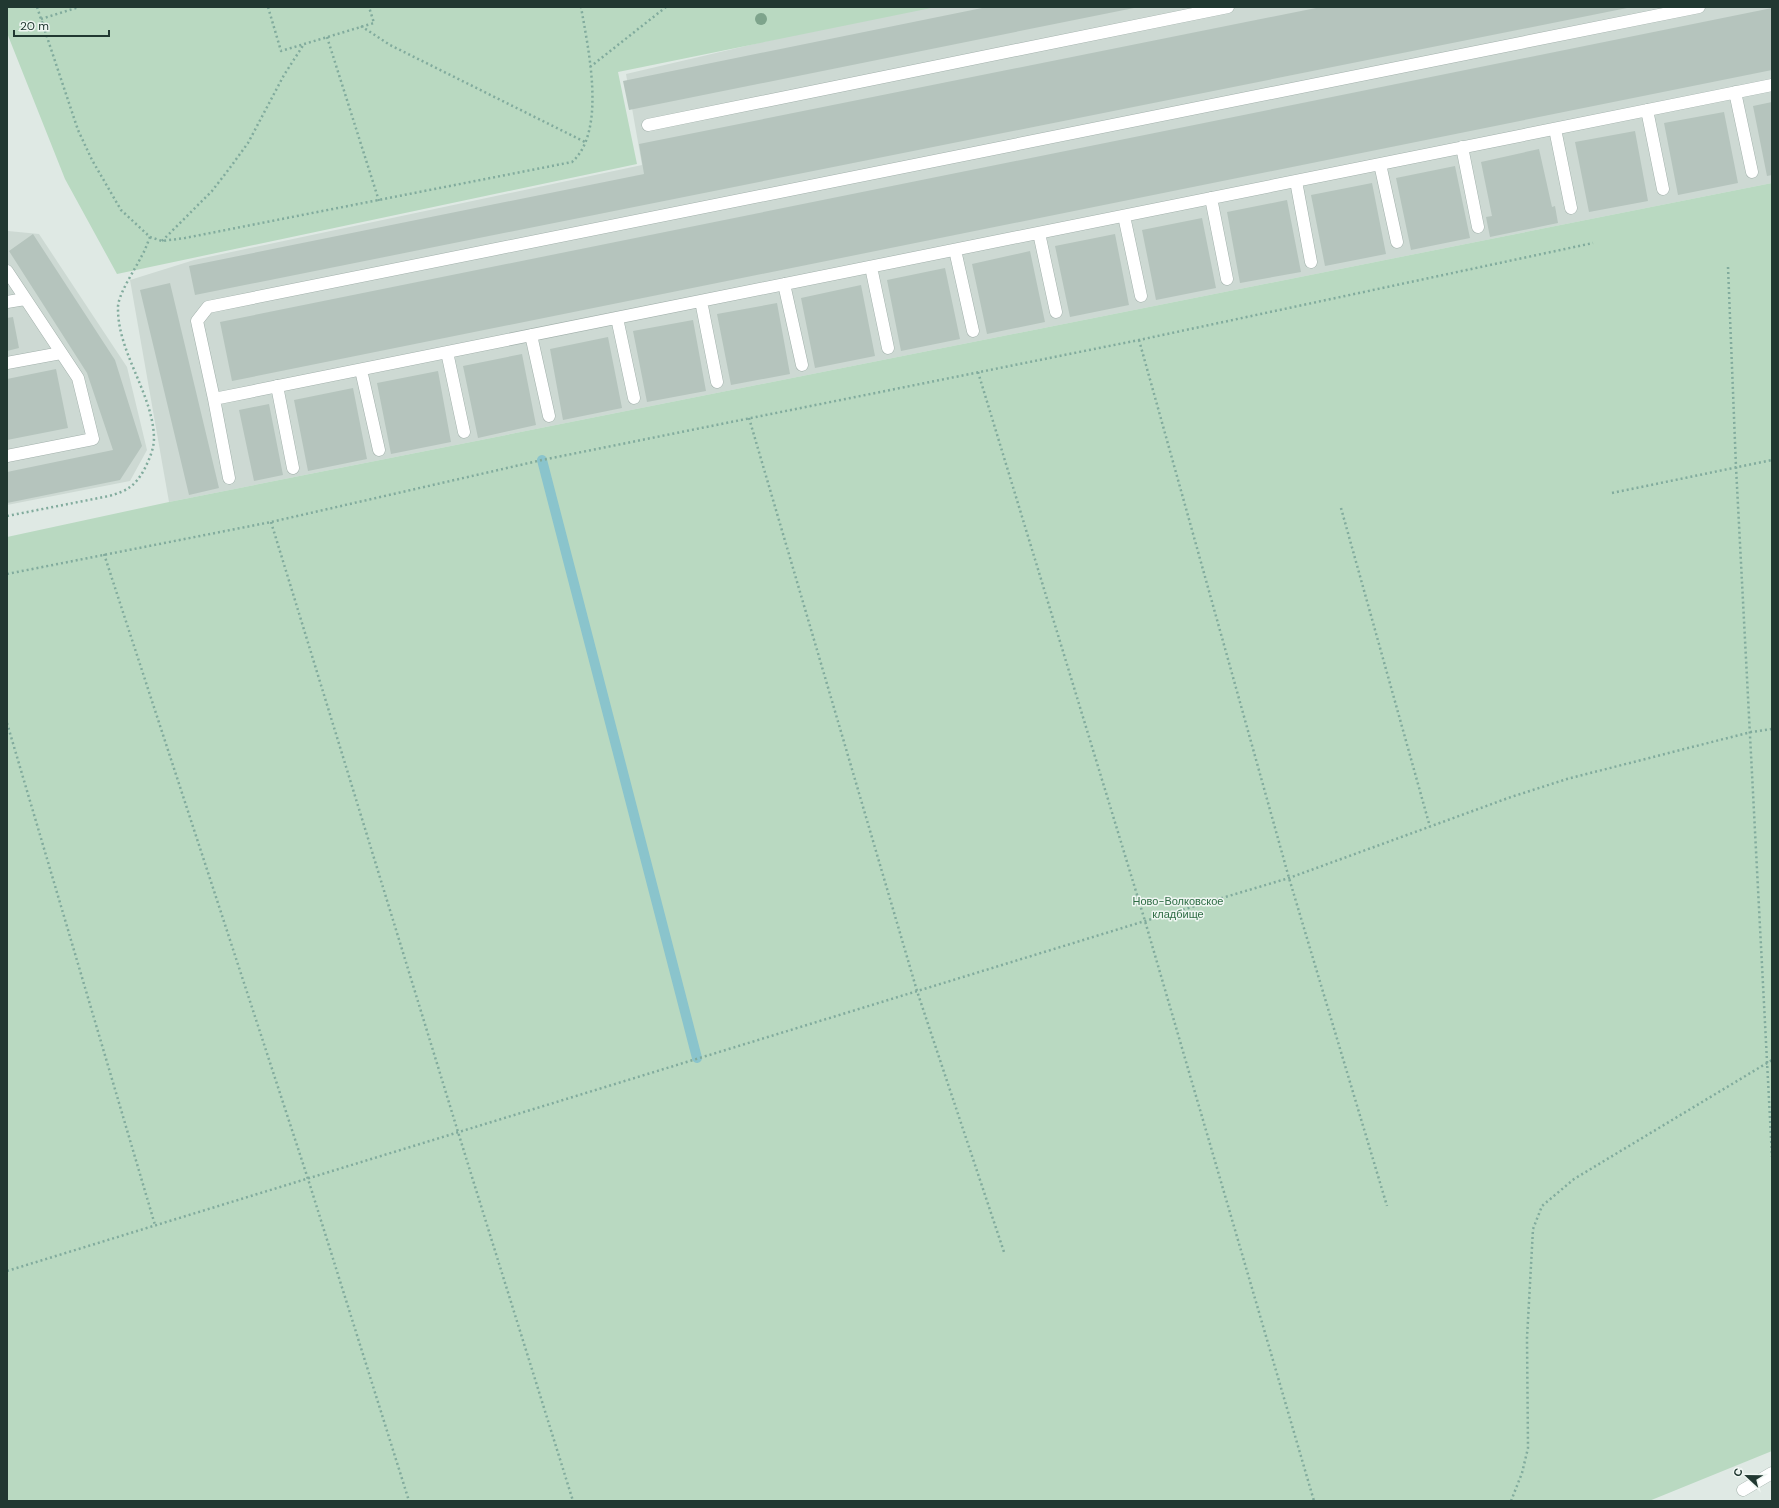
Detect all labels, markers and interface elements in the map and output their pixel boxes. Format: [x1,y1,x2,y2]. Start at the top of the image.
scale bar [14,12,109,38]
text: 20 m [20,18,49,34]
park label: Ново-Волковское кладбище [1133,894,1223,921]
north arrow [1727,1456,1767,1496]
text: С [1730,1466,1746,1479]

